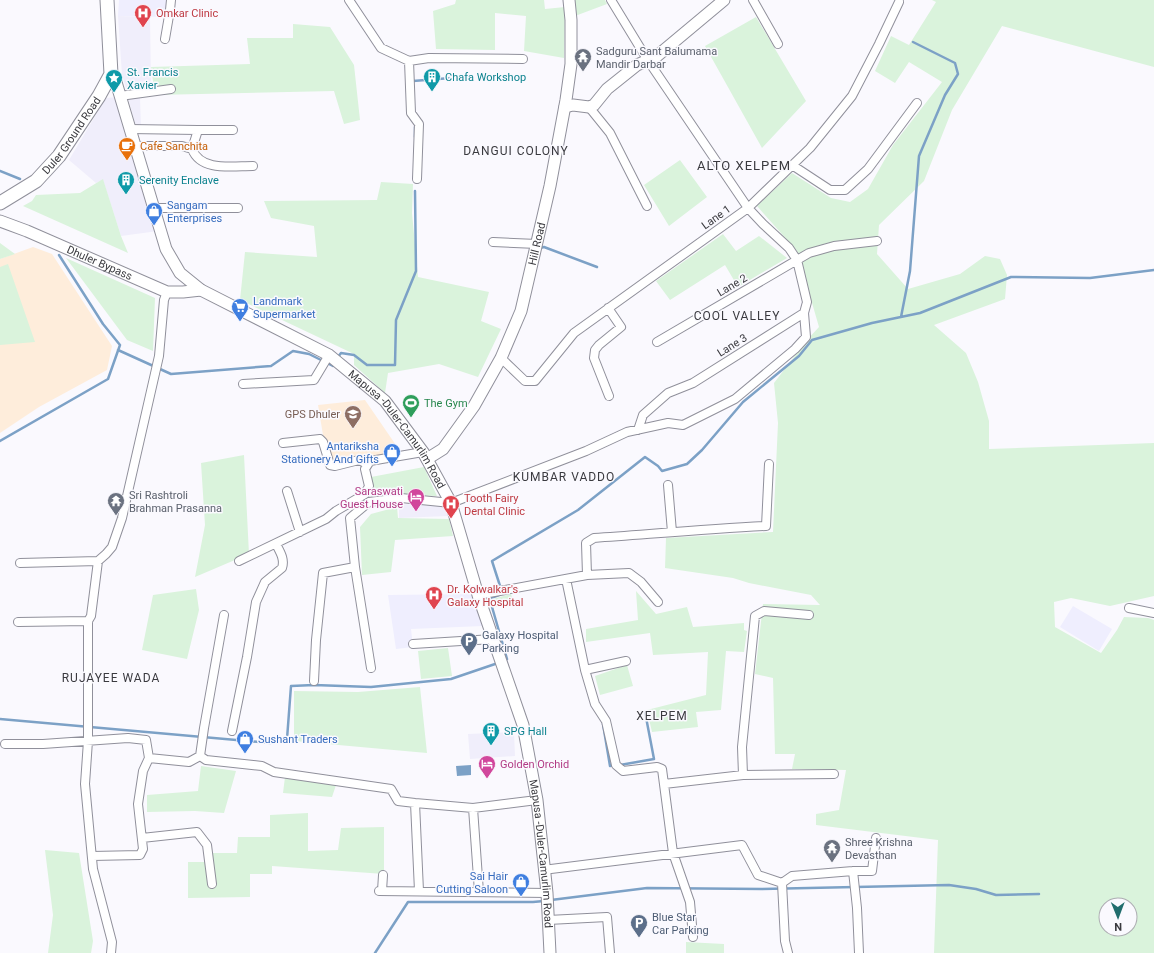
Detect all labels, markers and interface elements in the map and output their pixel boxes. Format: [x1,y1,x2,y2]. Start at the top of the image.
hospital icon: Omkar Clinic [133,3,153,28]
place label: Omkar Clinic [156,7,218,20]
place label: Sadguru Sant Balumama Mandir Darbar [596,45,717,71]
temple icon: Sadguru Sant Balumama Mandir Darbar [573,47,593,72]
place label: St. Francis Xavier [127,66,179,92]
building icon: Chafa Workshop [422,67,442,92]
place icon: St. Francis Xavier [104,68,124,93]
place label: Chafa Workshop [445,71,526,84]
street label: Duler Ground Road [40,95,104,177]
cafe icon: Cafe Sanchita [117,136,137,161]
place label: Cafe Sanchita [140,140,208,153]
district label: DANGUI COLONY [463,144,569,158]
district label: ALTO XELPEM [697,158,791,173]
building icon: Serenity Enclave [116,170,136,195]
place label: Serenity Enclave [139,174,219,187]
place label: Sangam Enterprises [167,199,223,225]
shop icon: Sangam Enterprises [144,201,164,226]
street label: Lane 1 [699,203,733,232]
street label: Hill Road [526,221,548,267]
street label: Dhuler Bypass [65,243,134,283]
street label: Lane 2 [715,271,750,299]
place label: Landmark Supermarket [253,295,316,321]
supermarket icon: Landmark Supermarket [230,297,250,322]
district label: COOL VALLEY [694,309,780,323]
street label: Lane 3 [715,331,750,360]
street label: Mapusa -Duler-Camurlim Road [345,368,448,491]
sports icon: The Gym [401,393,421,418]
place label: The Gym [424,397,468,410]
school or university icon: GPS Dhuler [343,404,363,429]
place label: GPS Dhuler [285,408,340,421]
place label: Antariksha Stationery And Gifts [281,440,379,466]
shop icon: Antariksha Stationery And Gifts [382,442,402,467]
district label: KUMBAR VADDO [513,470,615,484]
place label: Saraswati Guest House [340,485,403,511]
hotel icon: Saraswati Guest House [406,487,426,512]
place label: Sri Rashtroli Brahman Prasanna [129,489,222,515]
temple icon: Sri Rashtroli Brahman Prasanna [106,491,126,516]
place label: Tooth Fairy Dental Clinic [464,492,525,518]
hospital icon: Tooth Fairy Dental Clinic [441,494,461,519]
place label: Dr. Kolwalkar's Galaxy Hospital [447,583,523,609]
hospital icon: Dr. Kolwalkar's Galaxy Hospital [424,585,444,610]
place label: Galaxy Hospital Parking [482,629,558,655]
parking icon: Galaxy Hospital Parking [459,631,479,656]
district label: RUJAYEE WADA [62,671,160,685]
district label: XELPEM [636,709,688,723]
building icon: SPG Hall [481,721,501,746]
place label: SPG Hall [504,725,547,738]
shop icon: Sushant Traders [235,729,255,754]
place label: Sushant Traders [258,733,338,746]
hotel icon: Golden Orchid [477,754,497,779]
place label: Golden Orchid [500,758,569,771]
street label: Mapusa -Duler-Camurlim Road [526,778,555,928]
place label: Shree Krishna Devasthan [845,836,913,862]
temple icon: Shree Krishna Devasthan [822,838,842,863]
place label: Sai Hair Cutting Saloon [436,870,508,896]
shop icon: Sai Hair Cutting Saloon [511,872,531,897]
north arrow [1098,897,1138,937]
place label: Blue Star Car Parking [652,911,709,937]
parking icon: Blue Star Car Parking [629,913,649,938]
text: N [1114,920,1122,933]

